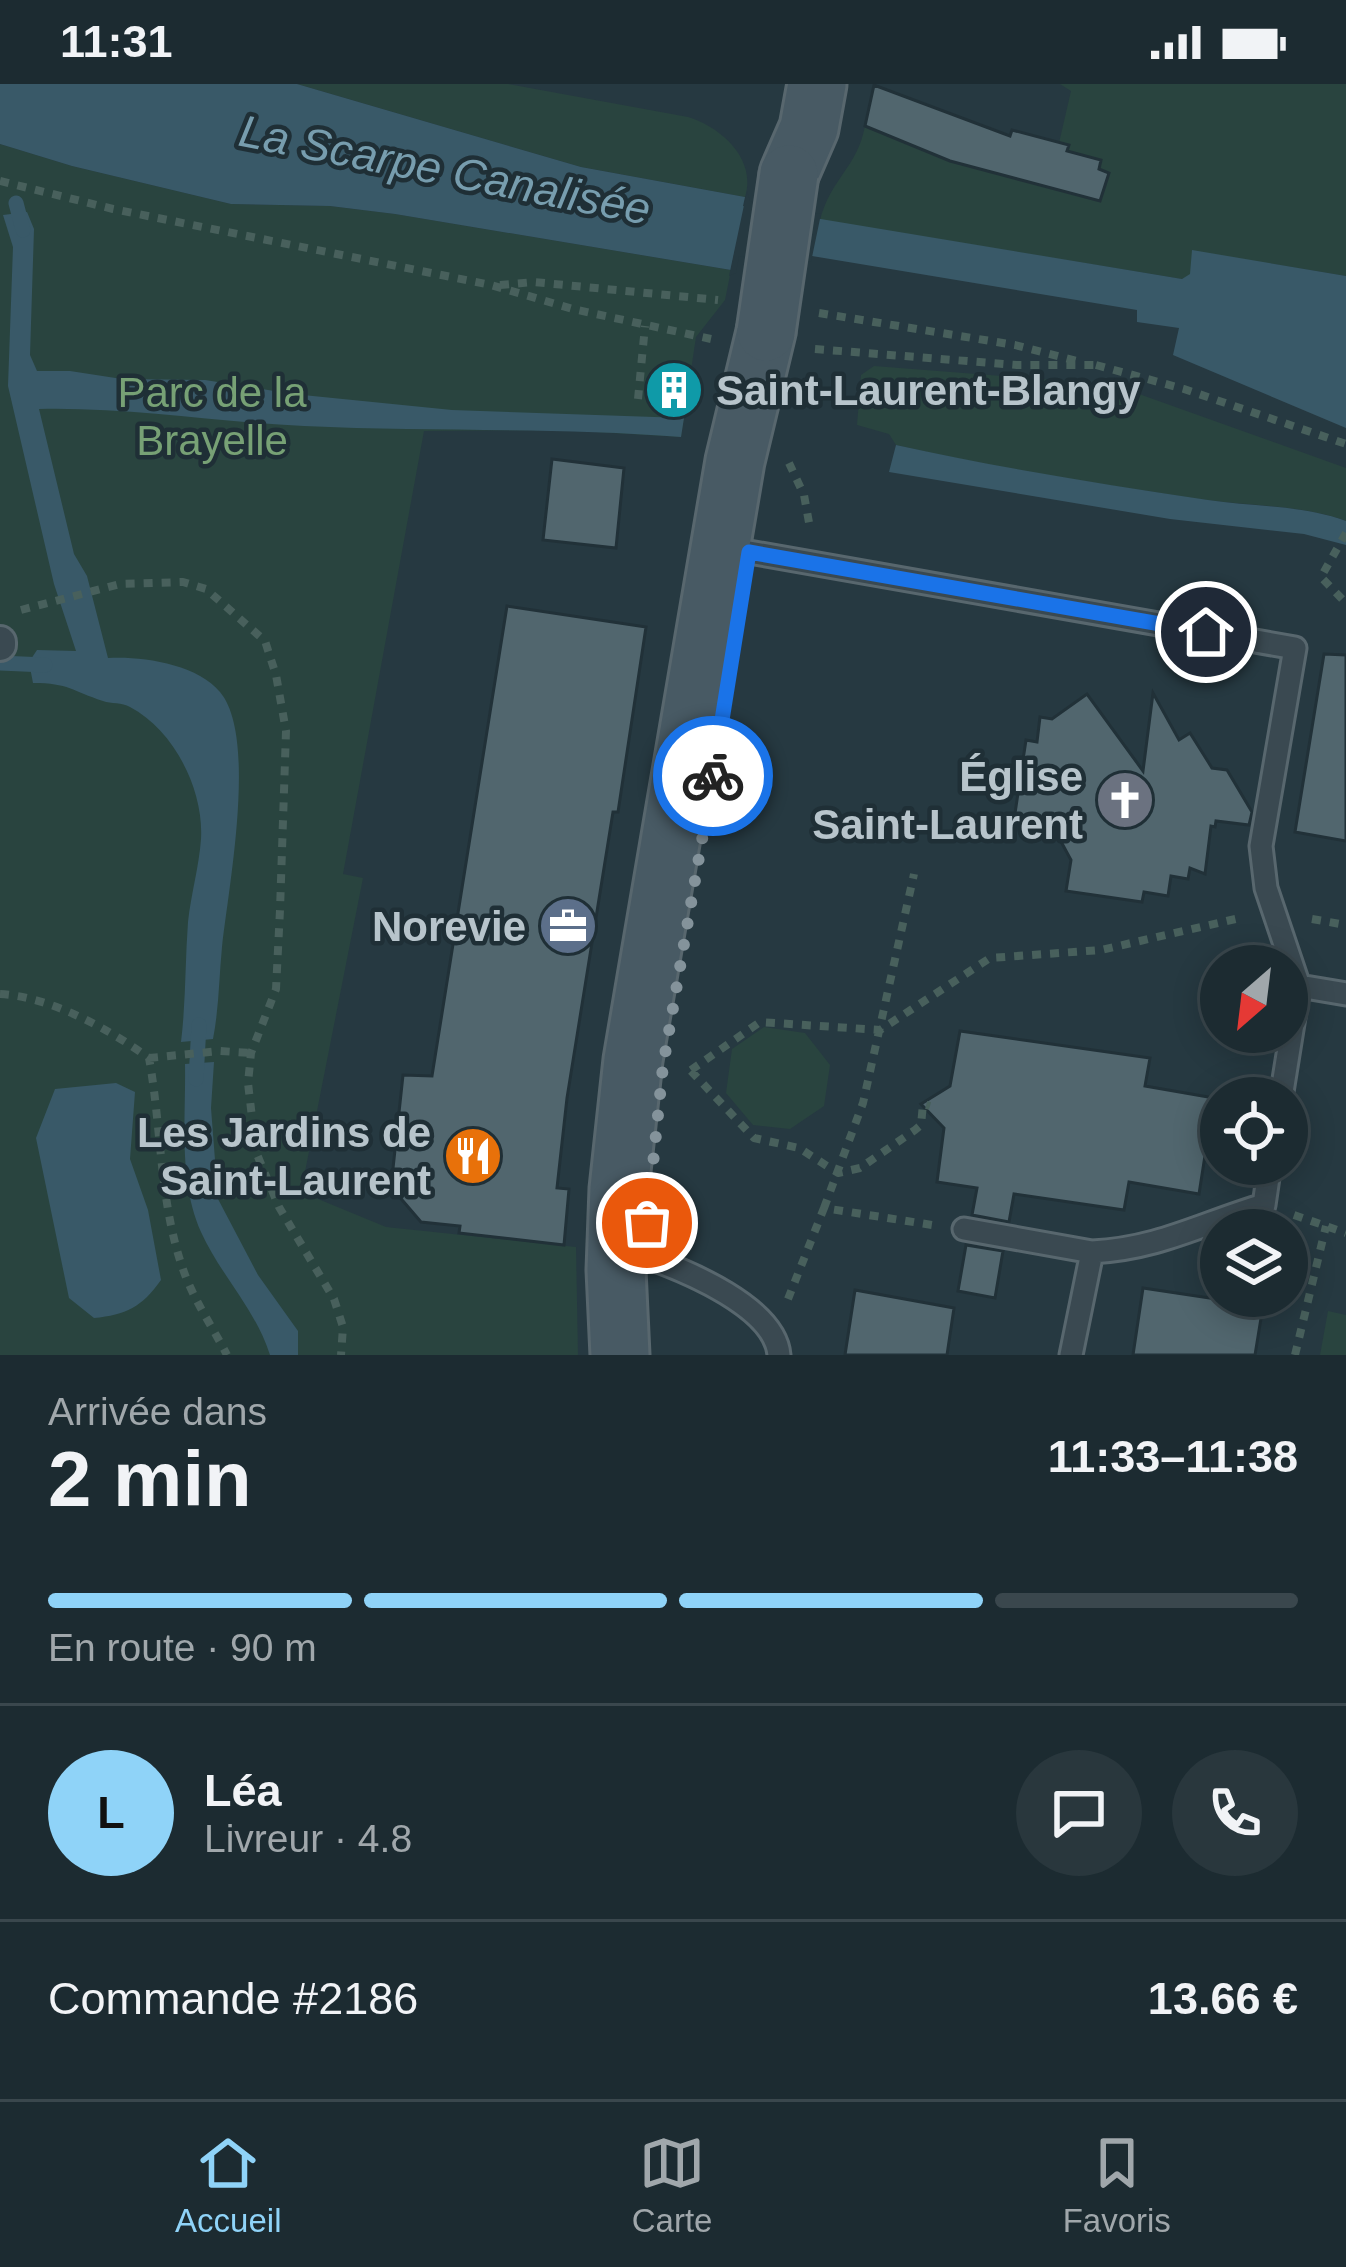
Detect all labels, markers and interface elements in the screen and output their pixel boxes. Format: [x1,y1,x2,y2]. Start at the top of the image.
text: 11:31 [60,16,173,67]
water label: La Scarpe Canalisée [235,105,655,235]
building icon: Saint-Laurent-Blangy [643,359,705,421]
place label: Saint-Laurent-Blangy [716,367,1141,414]
park label: Parc de la Brayelle [117,369,307,464]
pin [1155,581,1257,683]
icon: home [1173,599,1239,665]
courier [653,716,773,836]
icon: bike [680,743,746,809]
place label: Église Saint-Laurent [812,753,1083,848]
church icon: Église Saint-Laurent [1094,769,1156,831]
office icon: Norevie [537,895,599,957]
place label: Norevie [372,903,526,950]
north arrow [1200,945,1308,1053]
map controls [1200,945,1308,1317]
button: locate [1200,1077,1308,1185]
place label: Les Jardins de Saint-Laurent [137,1109,431,1204]
restaurant icon: Les Jardins de Saint-Laurent [442,1125,504,1187]
pin [596,1172,698,1274]
icon: bag [614,1190,680,1256]
button: layers [1200,1209,1308,1317]
text: Arrivée dans [48,1390,267,1433]
text: 11:33–11:38 [1048,1431,1298,1482]
text: 2 min [48,1435,252,1523]
text: En route · 90 m [48,1626,317,1669]
button: chat [1016,1750,1142,1876]
button: phone [1172,1750,1298,1876]
text: Léa [204,1765,282,1816]
text: L [97,1787,125,1838]
text: Livreur · 4.8 [204,1817,412,1860]
text: Commande #2186 [48,1973,418,2024]
text: 13.66 € [1148,1973,1298,2024]
tab: Accueil [175,2130,282,2240]
tab: Carte [632,2130,712,2240]
tab: Favoris [1063,2130,1171,2240]

